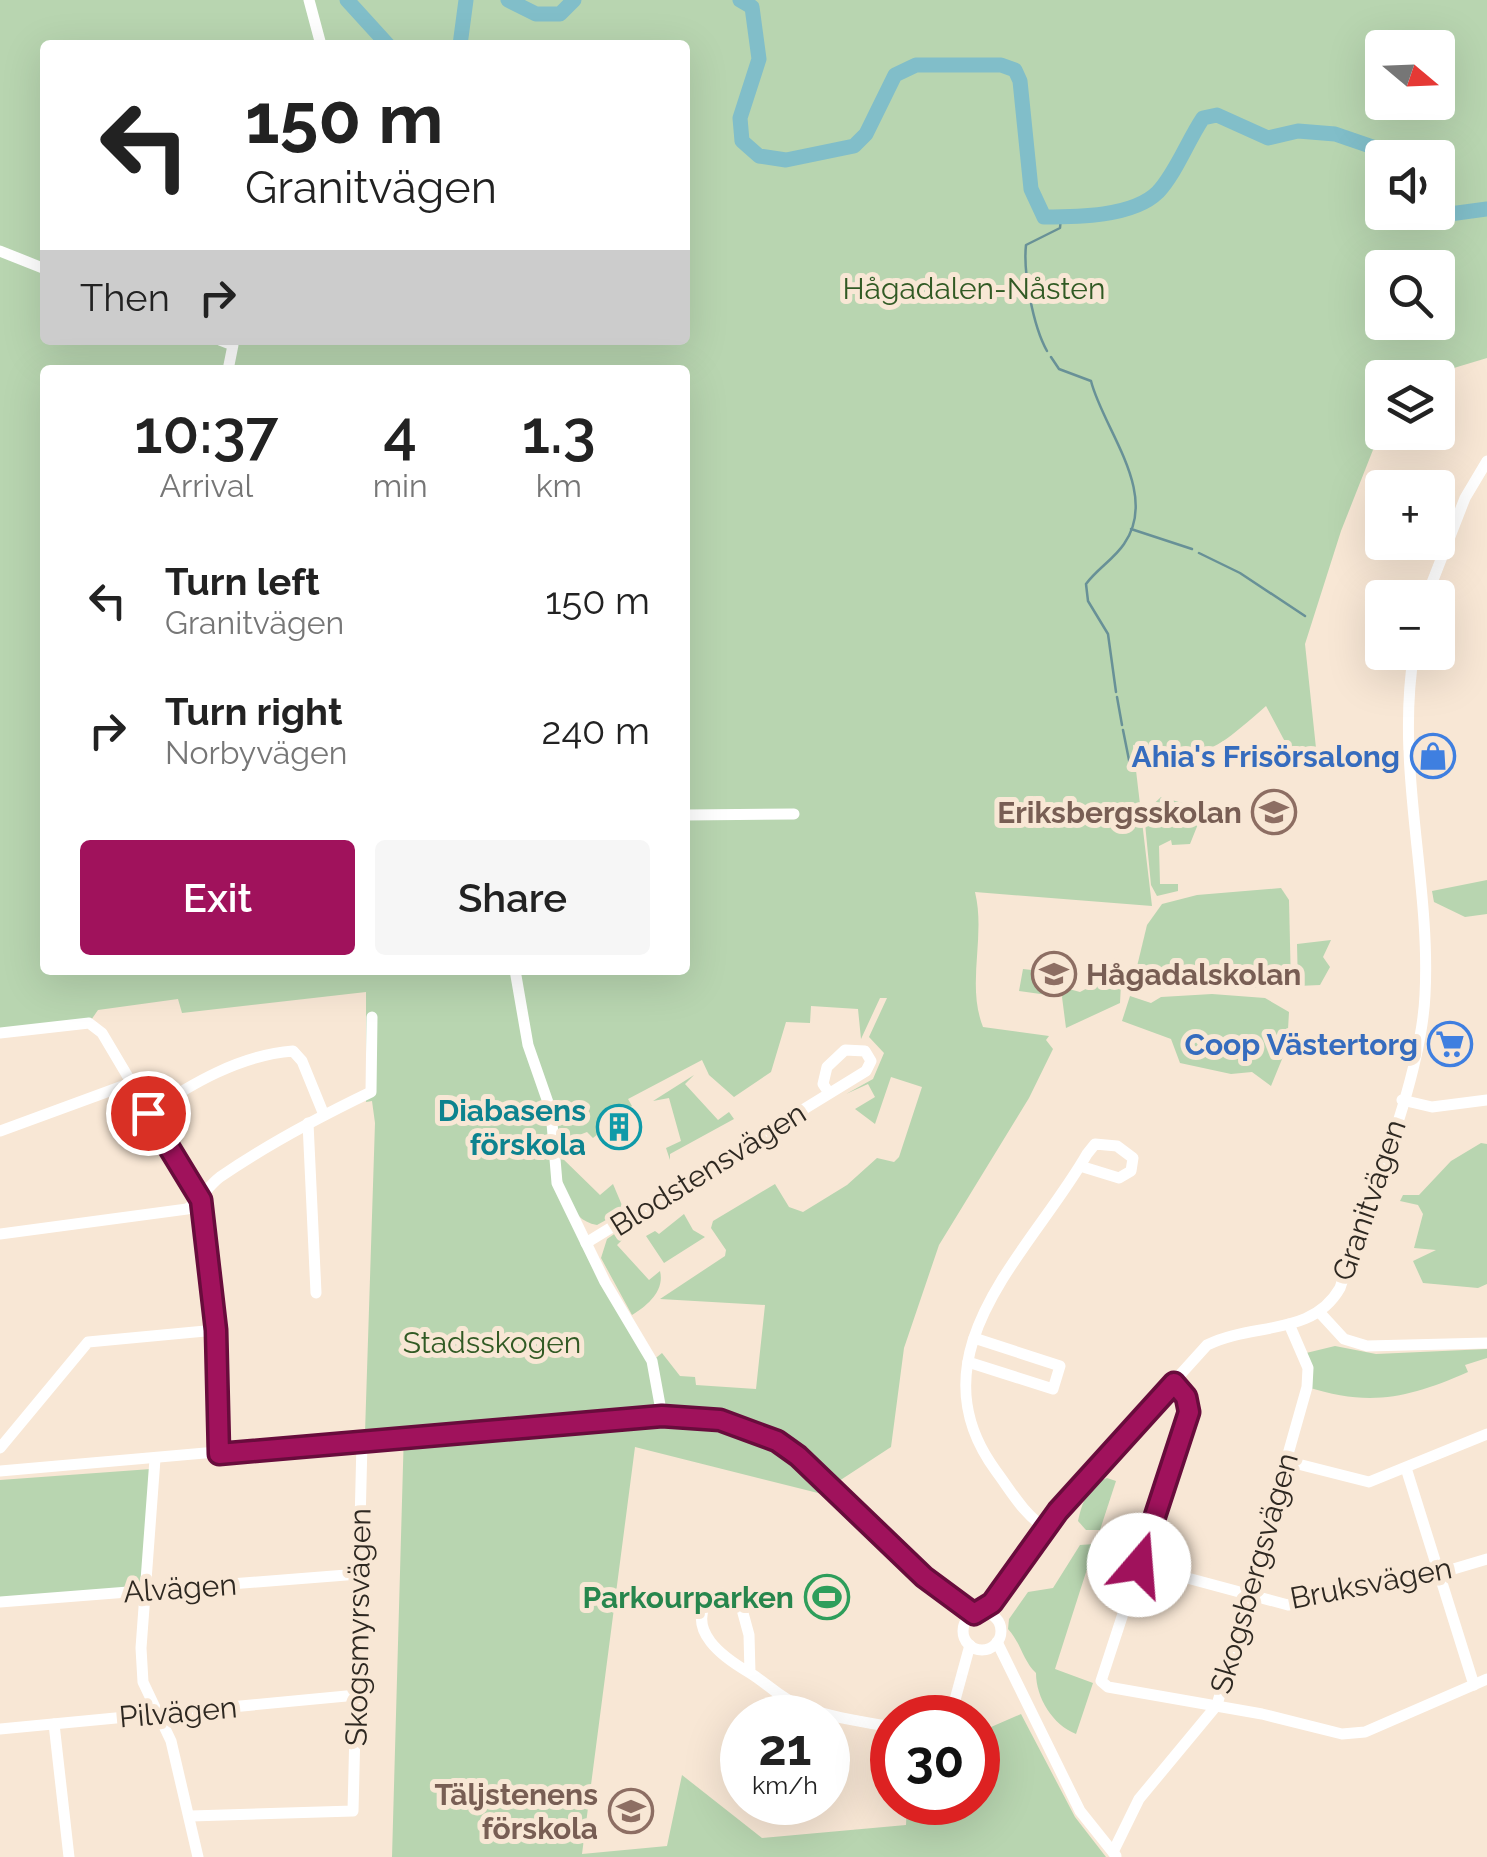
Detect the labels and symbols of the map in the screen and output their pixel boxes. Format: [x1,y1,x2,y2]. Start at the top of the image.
north arrow [1365,30,1455,120]
park label: Hågadalen-Nåsten [843,271,1105,306]
shop icon: Ahia's Frisörsalong [1410,733,1456,779]
place label: Ahia's Frisörsalong [1132,739,1400,774]
school or university icon: Eriksbergsskolan [1251,789,1297,835]
place label: Eriksbergsskolan [997,795,1242,830]
school or university icon: Hågadalskolan [1031,951,1077,997]
place label: Hågadalskolan [1086,957,1302,992]
supermarket icon: Coop Västertorg [1427,1021,1473,1067]
place label: Coop Västertorg [1184,1027,1418,1062]
pin [106,1071,191,1156]
place label: Diabasens förskola [438,1093,586,1162]
street label: Blodstensvägen [604,1095,812,1243]
building icon: Diabasens förskola [596,1104,642,1150]
street label: Granitvägen [1325,1115,1413,1285]
park label: Stadsskogen [403,1325,581,1360]
street label: Skogsbergsvägen [1203,1449,1305,1697]
street label: Skogsmyrsvägen [338,1508,378,1746]
position arrow [1087,1513,1191,1617]
street label: Bruksvägen [1287,1550,1455,1616]
street label: Alvägen [122,1567,238,1609]
sports icon: Parkourparken [804,1574,850,1620]
place label: Parkourparken [583,1580,794,1615]
street label: Pilvägen [117,1689,239,1735]
speed limit sign: 30 [870,1695,1000,1825]
place label: Täljstenens förskola [434,1777,598,1846]
school or university icon: Täljstenens förskola [608,1788,654,1834]

